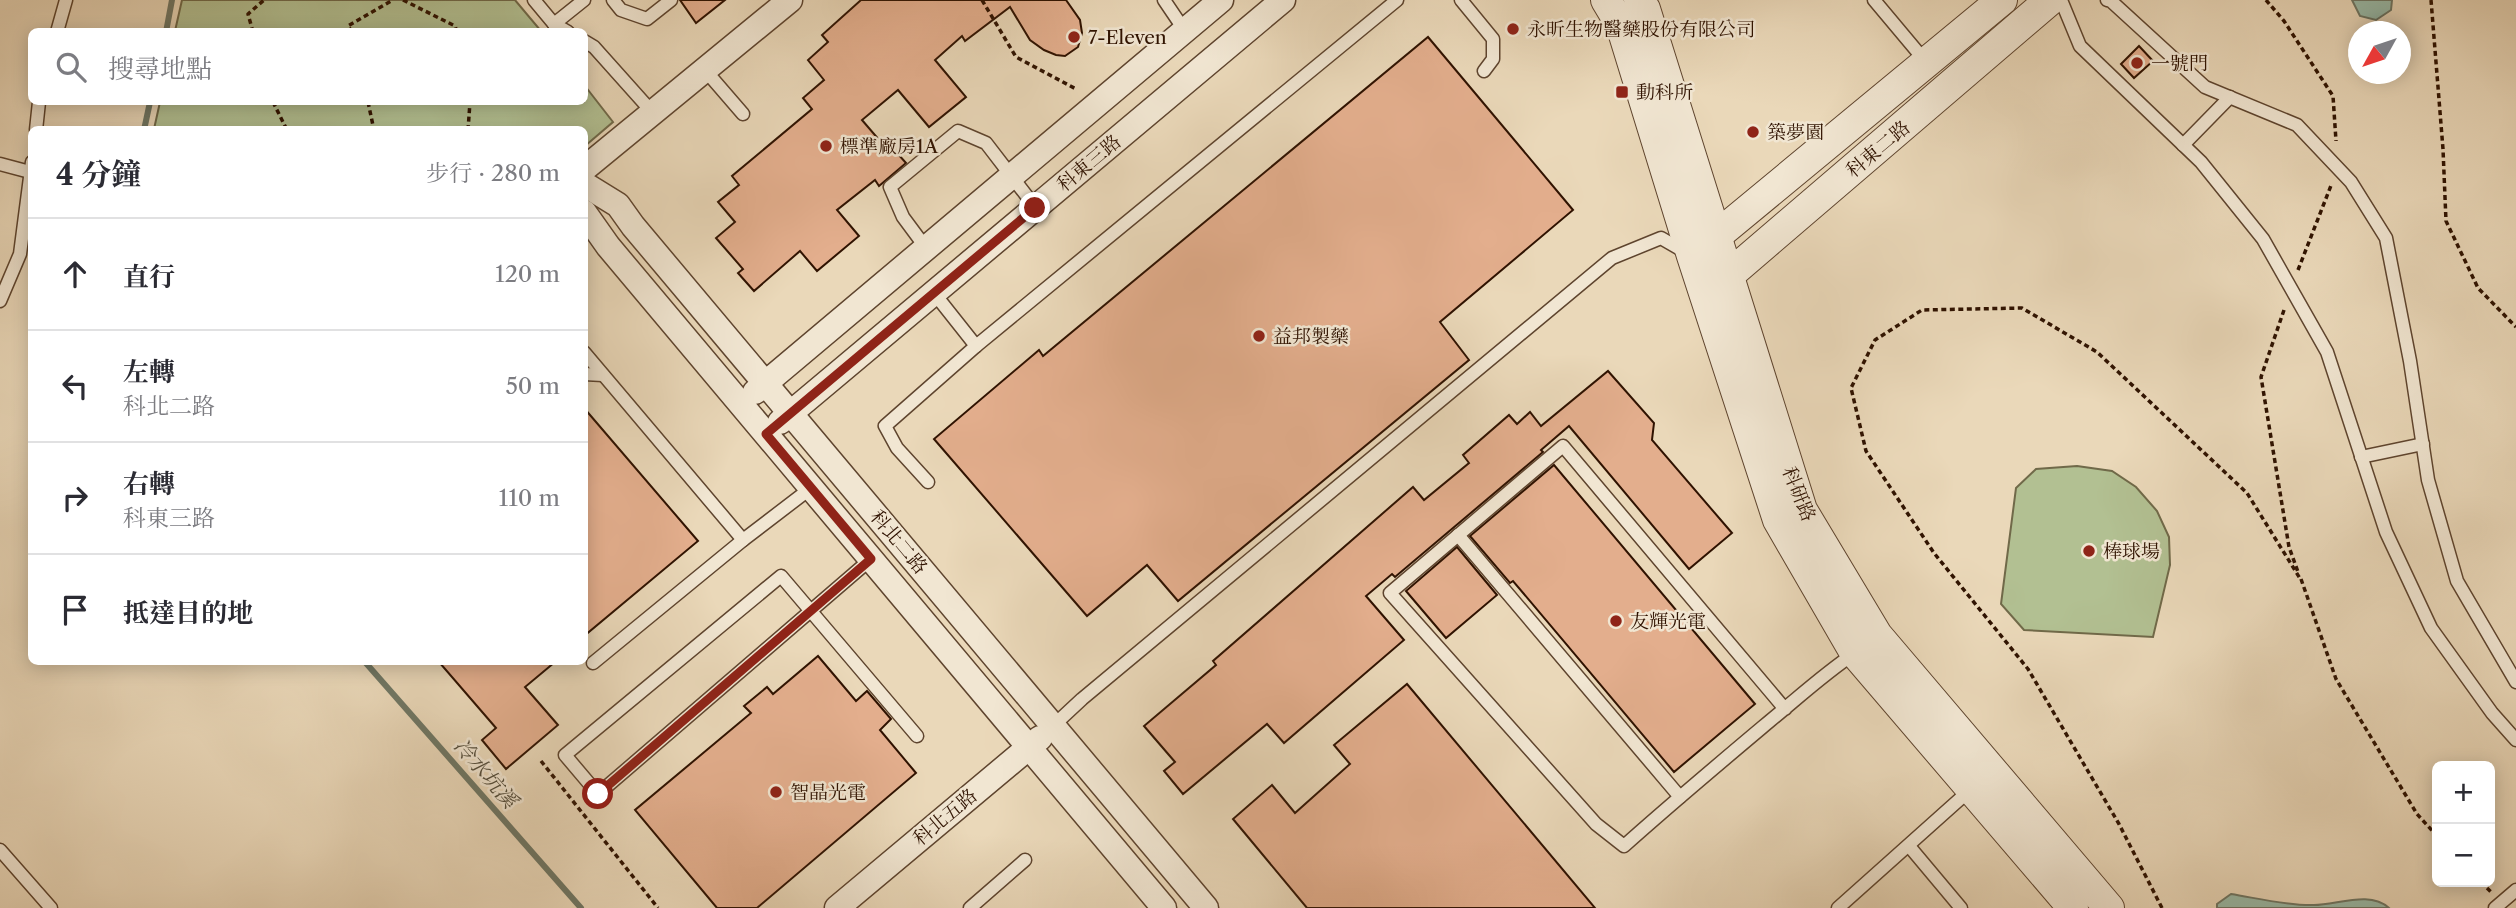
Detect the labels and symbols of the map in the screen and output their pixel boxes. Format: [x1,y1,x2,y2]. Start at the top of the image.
place label: 永昕生物醫藥股份有限公司 [1527,18,1755,41]
marker: 永昕生物醫藥股份有限公司 [1505,21,1521,37]
north arrow [2348,21,2411,84]
place label: 7-Eleven [1088,26,1167,49]
marker: 7-Eleven [1066,29,1082,45]
place label: 一號門 [2151,52,2208,75]
marker: 一號門 [2129,55,2145,71]
place label: 動科所 [1636,81,1693,104]
marker: 動科所 [1614,84,1630,100]
street label: 科東二路 [1841,116,1915,182]
place label: 築夢園 [1767,121,1824,144]
marker: 築夢園 [1745,124,1761,140]
street label: 科東三路 [1052,130,1126,196]
place label: 標準廠房1A [840,135,939,158]
marker: 標準廠房1A [818,138,834,154]
route end [1019,192,1050,223]
place label: 益邦製藥 [1273,325,1349,348]
marker: 益邦製藥 [1251,328,1267,344]
street label: 科研路 [1778,463,1820,525]
street label: 科北二路 [866,505,932,579]
place label: 棒球場 [2103,540,2160,563]
marker: 棒球場 [2081,543,2097,559]
place label: 友輝光電 [1630,610,1706,633]
marker: 友輝光電 [1608,613,1624,629]
water label: 冷水坑溪 [449,733,524,814]
route start [582,778,613,809]
place label: 智晶光電 [790,781,866,804]
marker: 智晶光電 [768,784,784,800]
street label: 科北五路 [908,784,982,850]

